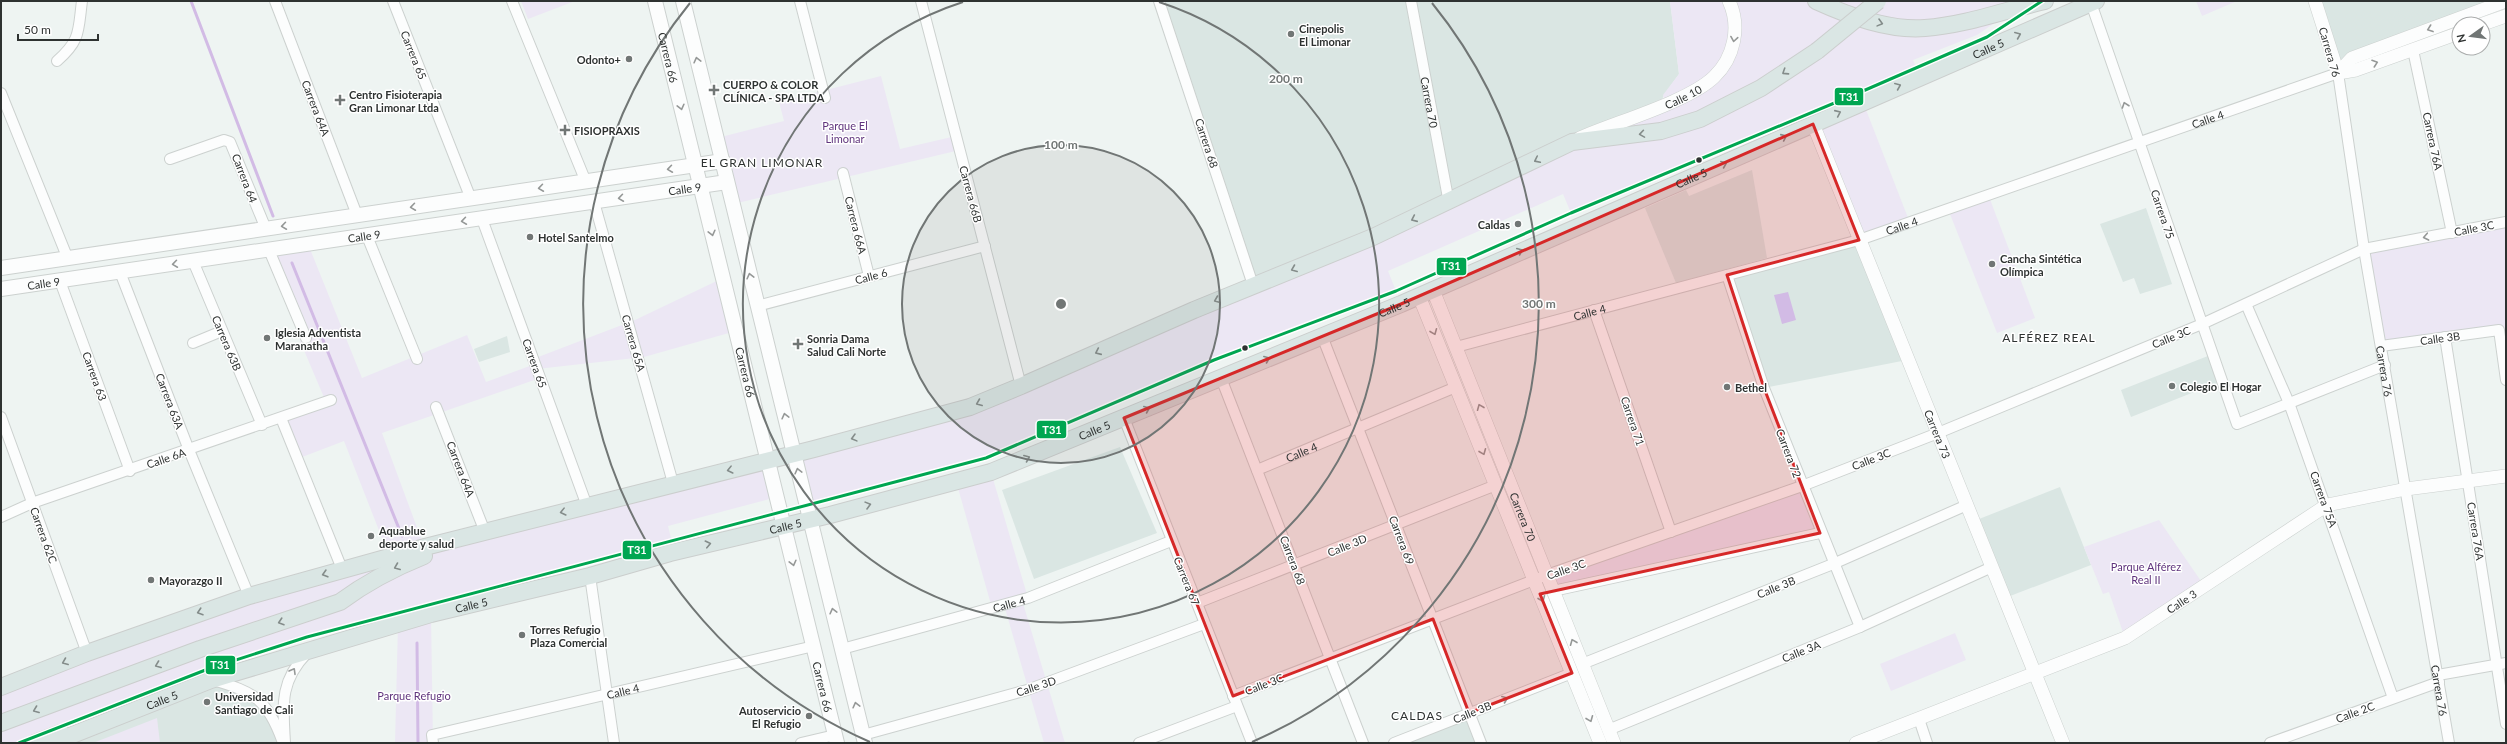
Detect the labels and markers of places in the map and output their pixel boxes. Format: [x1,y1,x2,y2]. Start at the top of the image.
place label: Cinepolis El Limonar [1299,22,1352,48]
marker: Cinepolis El Limonar [1286,29,1296,39]
place label: Odonto+ [577,53,621,66]
marker: Odonto+ [624,54,634,64]
place label: CUERPO & COLOR CLÍNICA - SPA LTDA [723,78,825,104]
marker: CUERPO & COLOR CLÍNICA - SPA LTDA [708,84,720,96]
place label: Centro Fisioterapia Gran Limonar Ltda [349,88,442,114]
marker: Centro Fisioterapia Gran Limonar Ltda [334,94,346,106]
marker: FISIOPRAXIS [559,124,571,136]
place label: FISIOPRAXIS [574,124,640,137]
unlabelled marker [1694,155,1704,165]
place label: Caldas [1478,218,1510,231]
marker: Caldas [1513,219,1523,229]
place label: Hotel Santelmo [538,231,614,244]
marker: Hotel Santelmo [525,232,535,242]
place label: Cancha Sintética Olímpica [2000,252,2082,278]
marker: Cancha Sintética Olímpica [1987,259,1997,269]
centre of rings [1054,297,1068,311]
place label: Iglesia Adventista Maranatha [275,326,361,352]
place label: Sonria Dama Salud Cali Norte [807,332,886,358]
marker: Iglesia Adventista Maranatha [262,333,272,343]
marker: Sonria Dama Salud Cali Norte [792,338,804,350]
unlabelled marker [1240,343,1250,353]
place label: Colegio El Hogar [2180,380,2262,393]
place label: Bethel [1735,381,1767,394]
marker: Colegio El Hogar [2167,381,2177,391]
marker: Bethel [1722,382,1732,392]
place label: Aquablue deporte y salud [378,524,454,550]
marker: Aquablue deporte y salud [366,531,376,541]
place label: Mayorazgo II [159,574,223,587]
marker: Mayorazgo II [146,575,156,585]
place label: Torres Refugio Plaza Comercial [530,623,608,649]
marker: Torres Refugio Plaza Comercial [517,630,527,640]
place label: Universidad Santiago de Cali [215,690,293,716]
marker: Universidad Santiago de Cali [202,697,212,707]
place label: Autoservicio El Refugio [738,704,801,730]
marker: Autoservicio El Refugio [804,711,814,721]

